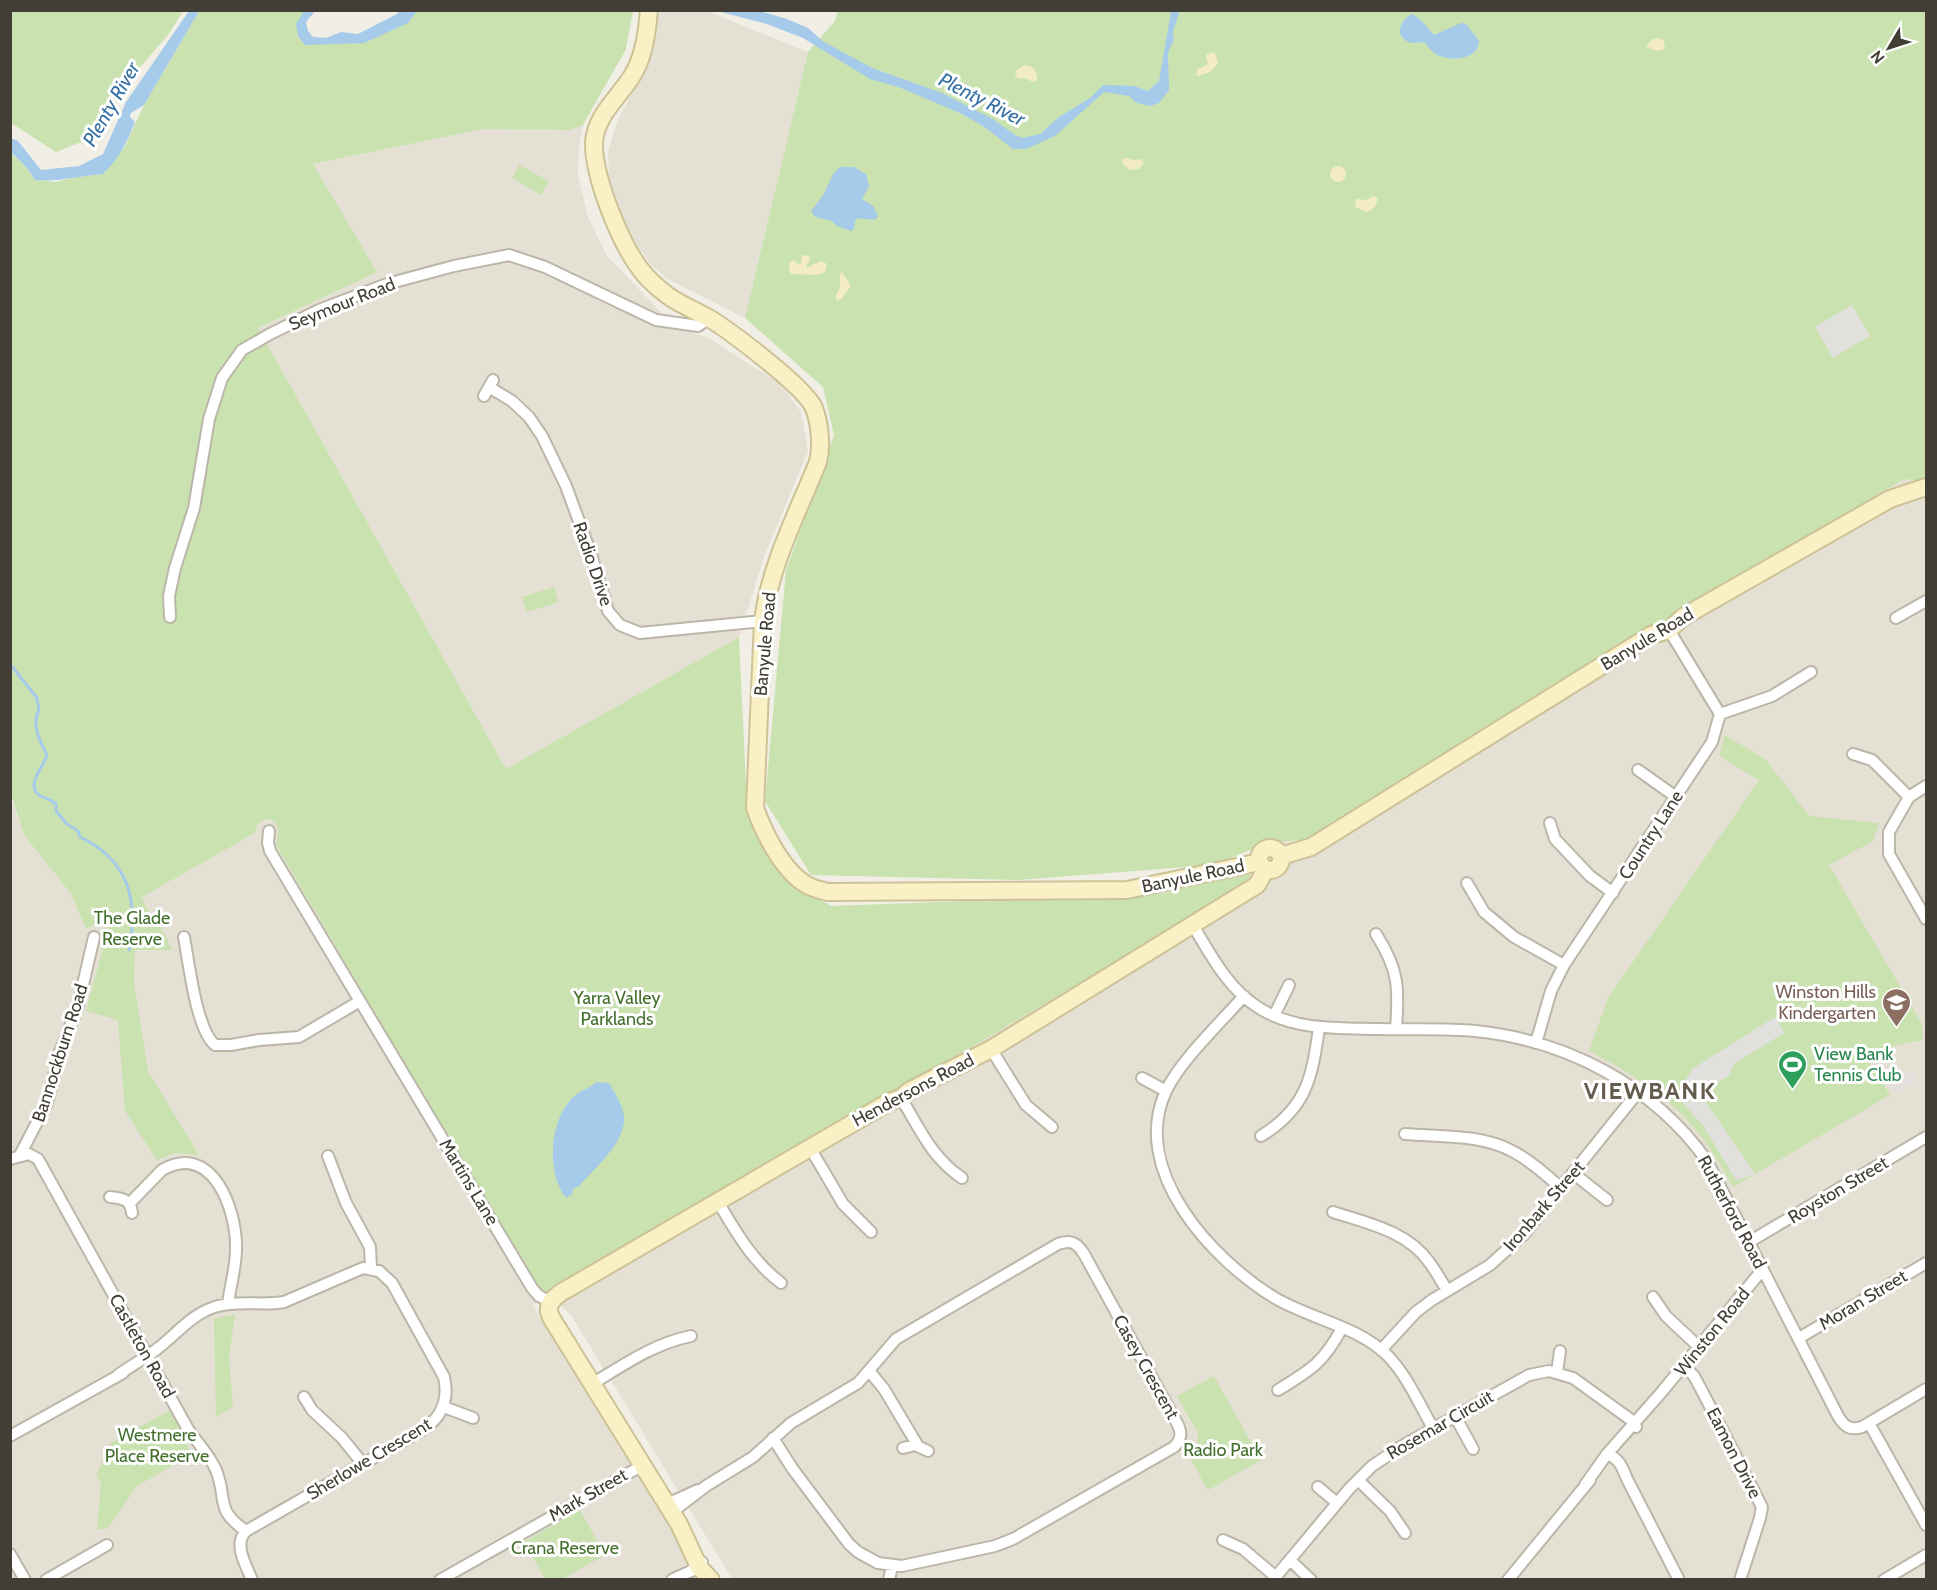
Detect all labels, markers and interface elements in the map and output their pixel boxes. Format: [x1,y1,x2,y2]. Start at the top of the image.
north arrow [1859,18,1919,78]
text: N [1867,47,1889,67]
water label: Plenty River [77,57,145,150]
water label: Plenty River [935,67,1030,131]
street label: Seymour Road [286,273,398,335]
street label: Radio Drive [568,519,618,609]
street label: Banyule Road [750,591,780,697]
street label: Banyule Road [1597,603,1697,675]
street label: Country Lane [1614,786,1688,884]
street label: Banyule Road [1140,854,1246,898]
park label: The Glade Reserve [94,907,170,950]
street label: Bannockburn Road [27,981,93,1125]
place label: Winston Hills Kindergarten [1775,981,1876,1024]
school or university icon: Winston Hills Kindergarten [1881,986,1913,1028]
park label: Yarra Valley Parklands [572,987,661,1030]
place label: View Bank Tennis Club [1814,1043,1902,1086]
sports icon: View Bank Tennis Club [1777,1048,1809,1090]
street label: Hendersons Road [848,1049,978,1131]
district label: VIEWBANK [1584,1076,1716,1105]
street label: Martins Lane [435,1135,503,1229]
street label: Royston Street [1784,1151,1892,1229]
street label: Rutherford Road [1693,1152,1771,1272]
street label: Ironbark Street [1499,1156,1589,1256]
street label: Moran Street [1815,1265,1911,1335]
street label: Winston Road [1670,1283,1754,1381]
street label: Castleton Road [104,1290,180,1402]
street label: Casey Crescent [1108,1311,1184,1423]
street label: Rosemar Circuit [1383,1386,1497,1464]
street label: Eamon Drive [1702,1404,1766,1502]
street label: Sherlowe Crescent [303,1413,435,1505]
park label: Westmere Place Reserve [105,1424,209,1467]
park label: Radio Park [1183,1439,1264,1461]
street label: Mark Street [545,1464,631,1526]
park label: Crana Reserve [511,1537,619,1559]

